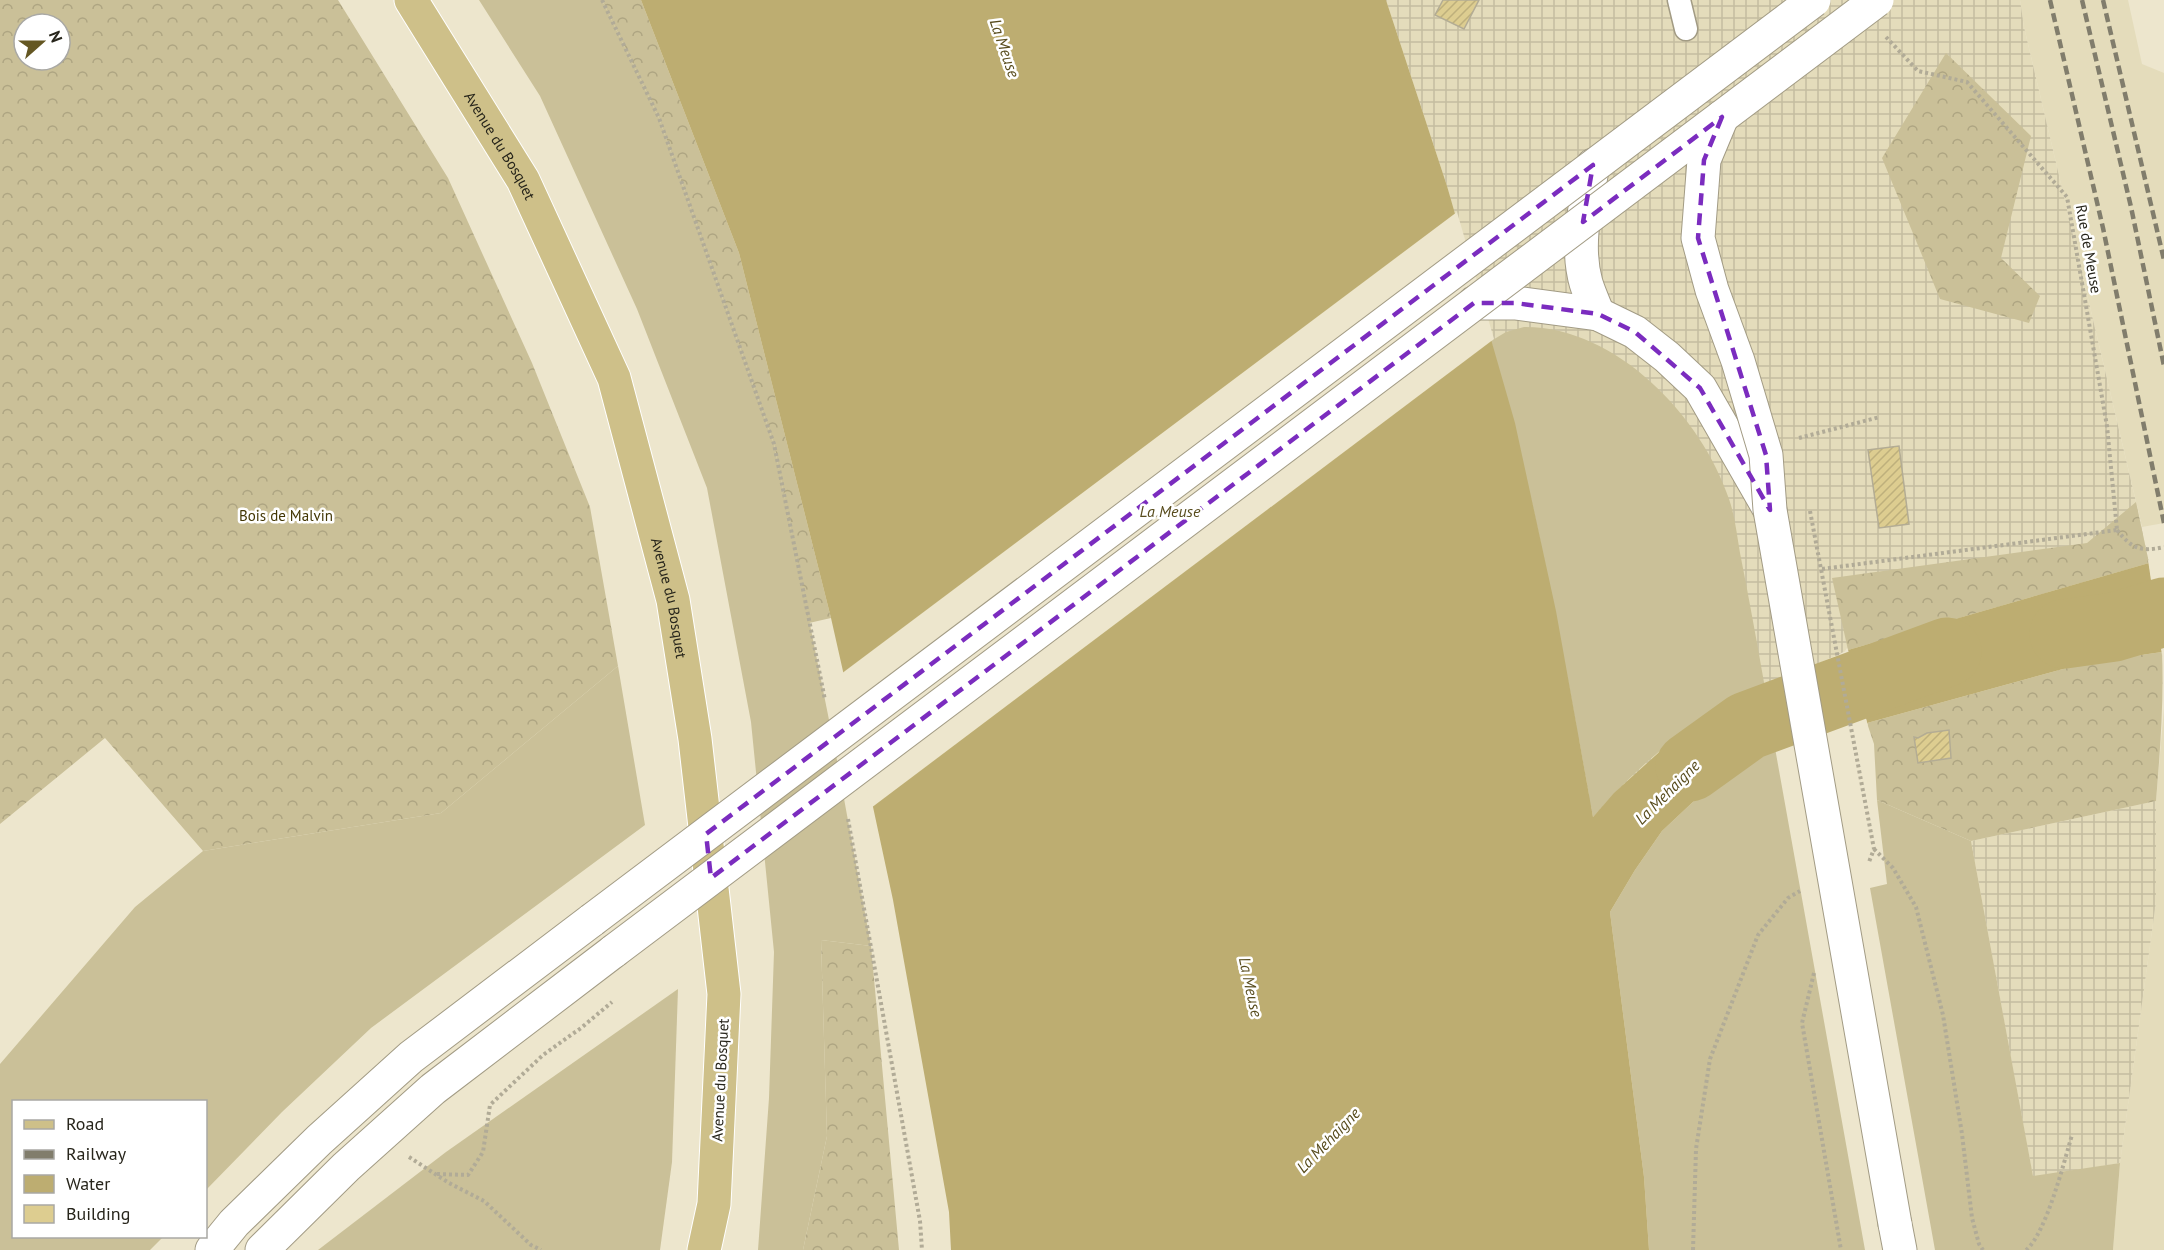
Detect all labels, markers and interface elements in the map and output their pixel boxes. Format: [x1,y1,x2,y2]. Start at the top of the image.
north arrow [12,12,72,72]
water label: La Meuse [986,16,1025,81]
text: N [45,28,67,45]
street label: Avenue du Bosquet [461,88,540,203]
street label: Rue de Meuse [2072,203,2106,295]
water label: La Meuse [1140,501,1201,521]
park label: Bois de Malvin [239,506,333,525]
street label: Avenue du Bosquet [647,536,692,660]
water label: La Mehaigne [1631,755,1704,828]
water label: La Meuse [1235,955,1267,1019]
street label: Avenue du Bosquet [707,1018,733,1142]
legend [12,1100,207,1238]
water label: La Mehaigne [1292,1103,1364,1177]
text: Road [66,1112,104,1135]
text: Railway [66,1142,127,1165]
text: Water [66,1172,110,1195]
text: Building [66,1202,130,1225]

